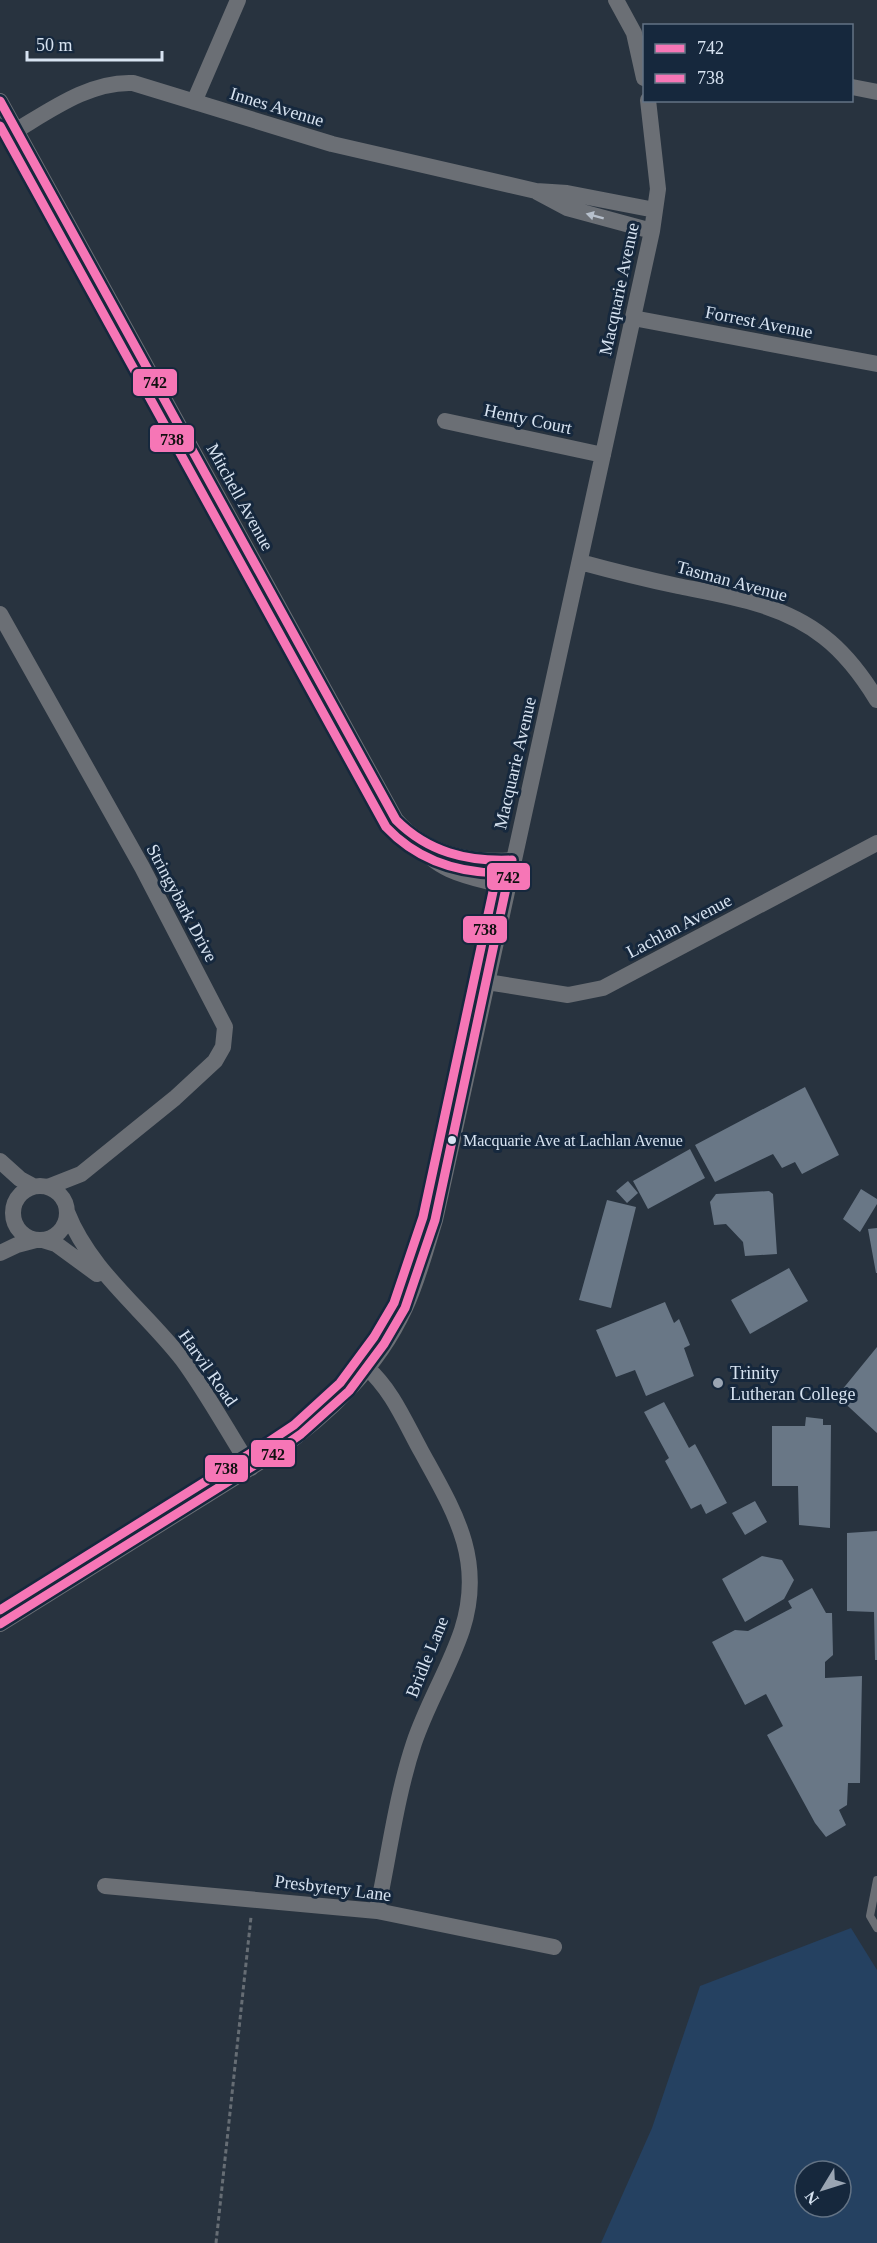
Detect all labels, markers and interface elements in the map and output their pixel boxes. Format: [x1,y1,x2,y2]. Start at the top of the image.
scale bar [27,24,162,62]
legend [643,24,853,102]
text: 50 m [36,35,73,55]
text: 742 [697,38,724,58]
text: 738 [697,68,724,88]
street label: Innes Avenue [228,83,326,131]
one-way arrow [586,211,604,220]
street label: Macquarie Avenue [595,221,643,357]
street label: Forrest Avenue [704,302,814,342]
line badge: 742 [132,368,178,397]
text: 742 [143,374,167,391]
street label: Henty Court [482,400,574,438]
line badge: 738 [149,424,195,453]
text: 738 [160,431,184,448]
street label: Mitchell Avenue [202,440,278,554]
street label: Tasman Avenue [674,557,790,605]
street label: Macquarie Avenue [490,695,540,831]
street label: Stringybark Drive [143,841,221,965]
line badge: 742 [486,862,531,891]
text: 742 [496,869,520,886]
street label: Lachlan Avenue [623,890,735,962]
line badge: 738 [462,915,508,944]
text: 738 [473,921,497,938]
place label: Macquarie Ave at Lachlan Avenue [463,1132,683,1150]
marker: Macquarie Ave at Lachlan Avenue [446,1134,458,1146]
street label: Harvil Road [174,1326,242,1410]
place label: Trinity Lutheran College [730,1363,855,1404]
marker: Trinity Lutheran College [711,1376,725,1390]
line badge: 742 [250,1439,296,1468]
text: 742 [261,1446,285,1463]
line badge: 738 [204,1454,249,1483]
text: 738 [214,1460,238,1477]
street label: Bridle Lane [402,1614,452,1700]
street label: Presbytery Lane [273,1871,393,1905]
north arrow [793,2159,853,2219]
text: N [801,2188,822,2208]

